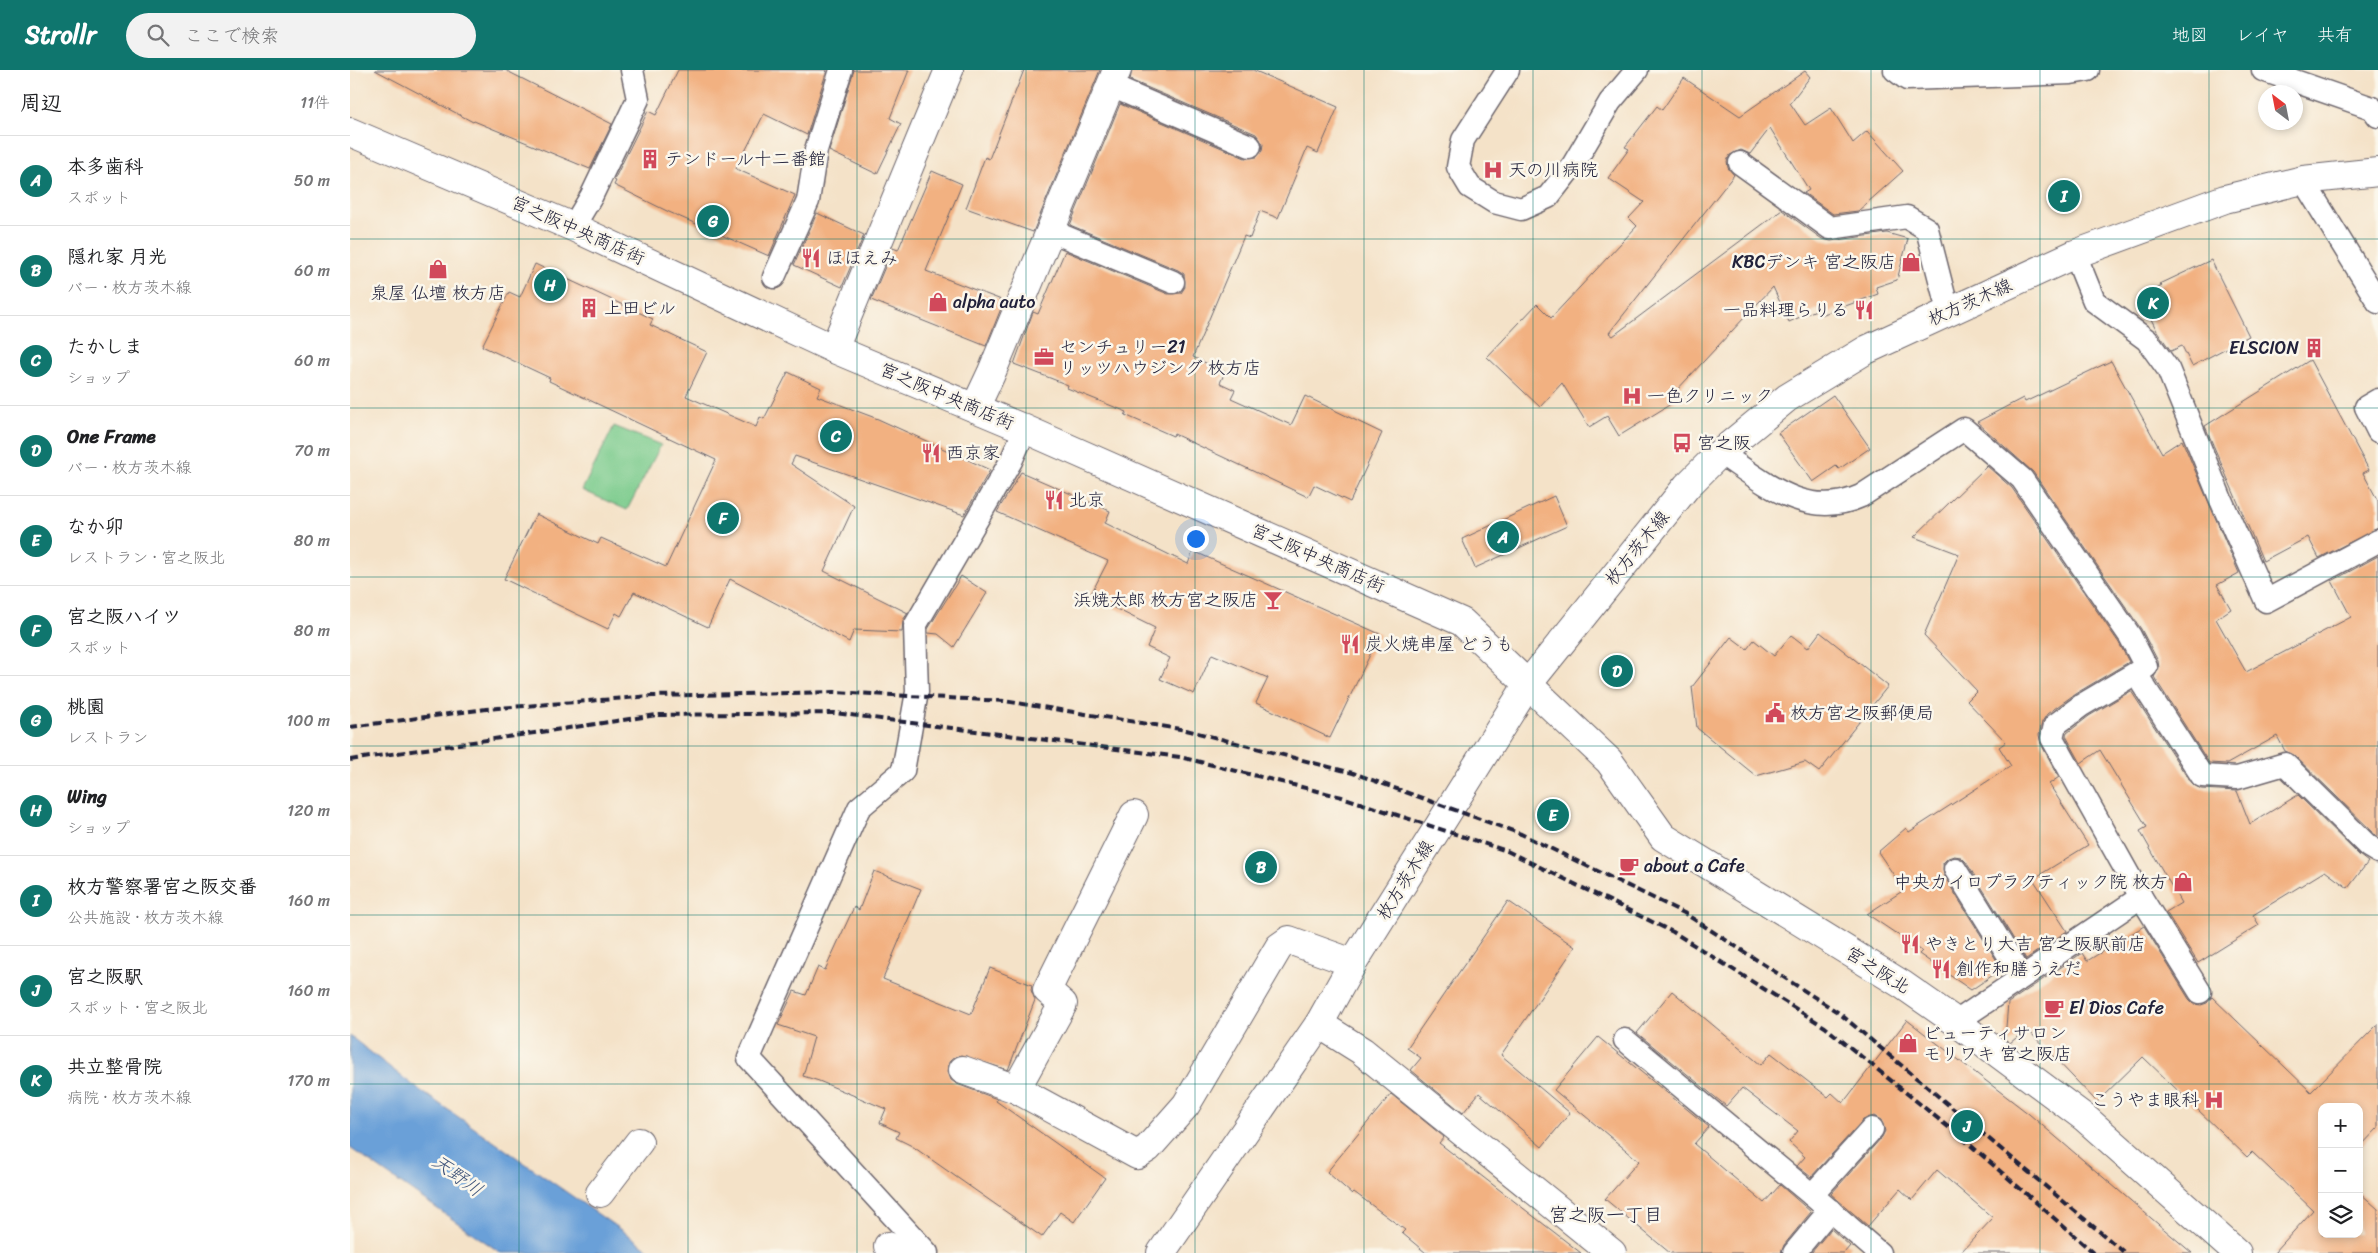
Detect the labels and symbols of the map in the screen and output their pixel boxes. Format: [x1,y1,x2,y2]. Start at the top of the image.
north arrow [2258,85,2303,130]
place label: テンドール十二番館 [665,143,826,175]
building icon: テンドール十二番館 [639,148,661,170]
place label: 天の川病院 [1508,154,1598,186]
hospital icon: 天の川病院 [1482,159,1504,181]
pin: I [2048,177,2080,215]
street label: 宮之阪中央商店街 [506,186,650,274]
pin: G [697,202,729,240]
place label: ほほえみ [826,242,898,274]
place label: KBCデンキ 宮之阪店 [1732,246,1896,278]
restaurant icon: ほほえみ [800,247,822,269]
shop icon: KBCデンキ 宮之阪店 [1900,251,1922,273]
shop icon: 泉屋 仏壇 枚方店 [427,258,449,280]
pin: H [534,266,566,304]
street label: 枚方茨木線 [1922,269,2018,335]
place label: 泉屋 仏壇 枚方店 [370,277,506,309]
pin: K [2137,284,2169,322]
place label: alpha auto [953,286,1036,318]
shop icon: alpha auto [927,291,949,313]
place label: 上田ビル [604,292,676,324]
place label: 一品料理らりる [1723,294,1849,326]
building icon: 上田ビル [578,297,600,319]
restaurant icon: 一品料理らりる [1853,299,1875,321]
place label: センチュリー21 リッツハウジング 枚方店 [1059,331,1261,384]
place label: ELSCION [2229,332,2300,364]
building icon: ELSCION [2303,337,2325,359]
office icon: センチュリー21 リッツハウジング 枚方店 [1033,346,1055,368]
street label: 宮之阪中央商店街 [874,353,1020,439]
place label: 一色クリニック [1647,380,1773,412]
hospital icon: 一色クリニック [1621,385,1643,407]
pin: C [820,417,852,455]
place label: 宮之阪 [1697,427,1751,459]
bus stop icon: 宮之阪 [1671,432,1693,454]
place label: 西京家 [946,437,1000,469]
restaurant icon: 西京家 [920,442,942,464]
place label: 北京 [1069,484,1105,516]
restaurant icon: 北京 [1043,489,1065,511]
pin: F [707,499,739,537]
street label: 枚方茨木線 [1596,503,1678,593]
street label: 宮之阪中央商店街 [1246,514,1390,602]
pin: A [1487,518,1519,556]
your location [1183,526,1209,552]
place label: 浜焼太郎 枚方宮之阪店 [1073,584,1258,616]
bar icon: 浜焼太郎 枚方宮之阪店 [1262,589,1284,611]
place label: 炭火焼串屋 どうも [1365,628,1514,660]
restaurant icon: 炭火焼串屋 どうも [1339,633,1361,655]
pin: D [1601,652,1633,690]
place label: 枚方宮之阪郵便局 [1790,697,1934,729]
public building icon: 枚方宮之阪郵便局 [1764,702,1786,724]
pin: E [1537,796,1569,834]
street label: 枚方茨木線 [1368,833,1442,927]
pin: B [1245,848,1277,886]
place label: about a Cafe [1644,850,1745,882]
cafe icon: about a Cafe [1618,855,1640,877]
place label: 中央カイロプラクティック院 枚方 [1894,866,2168,898]
shop icon: 中央カイロプラクティック院 枚方 [2172,871,2194,893]
place label: やきとり大吉 宮之阪駅前店 [1925,928,2146,960]
restaurant icon: やきとり大吉 宮之阪駅前店 [1899,933,1921,955]
street label: 宮之阪北 [1839,937,1917,1003]
place label: 創作和膳うえだ [1956,953,2082,985]
restaurant icon: 創作和膳うえだ [1930,958,1952,980]
place label: El Dios Cafe [2069,992,2164,1024]
cafe icon: El Dios Cafe [2043,997,2065,1019]
place label: ビューティサロン モリワキ 宮之阪店 [1923,1017,2072,1070]
shop icon: ビューティサロン モリワキ 宮之阪店 [1897,1032,1919,1054]
place label: こうやま眼科 [2091,1084,2199,1116]
hospital icon: こうやま眼科 [2203,1089,2225,1111]
pin: J [1951,1107,1983,1145]
water label: 天野川 [425,1145,490,1206]
district label: 宮之阪一丁目 [1549,1198,1663,1231]

